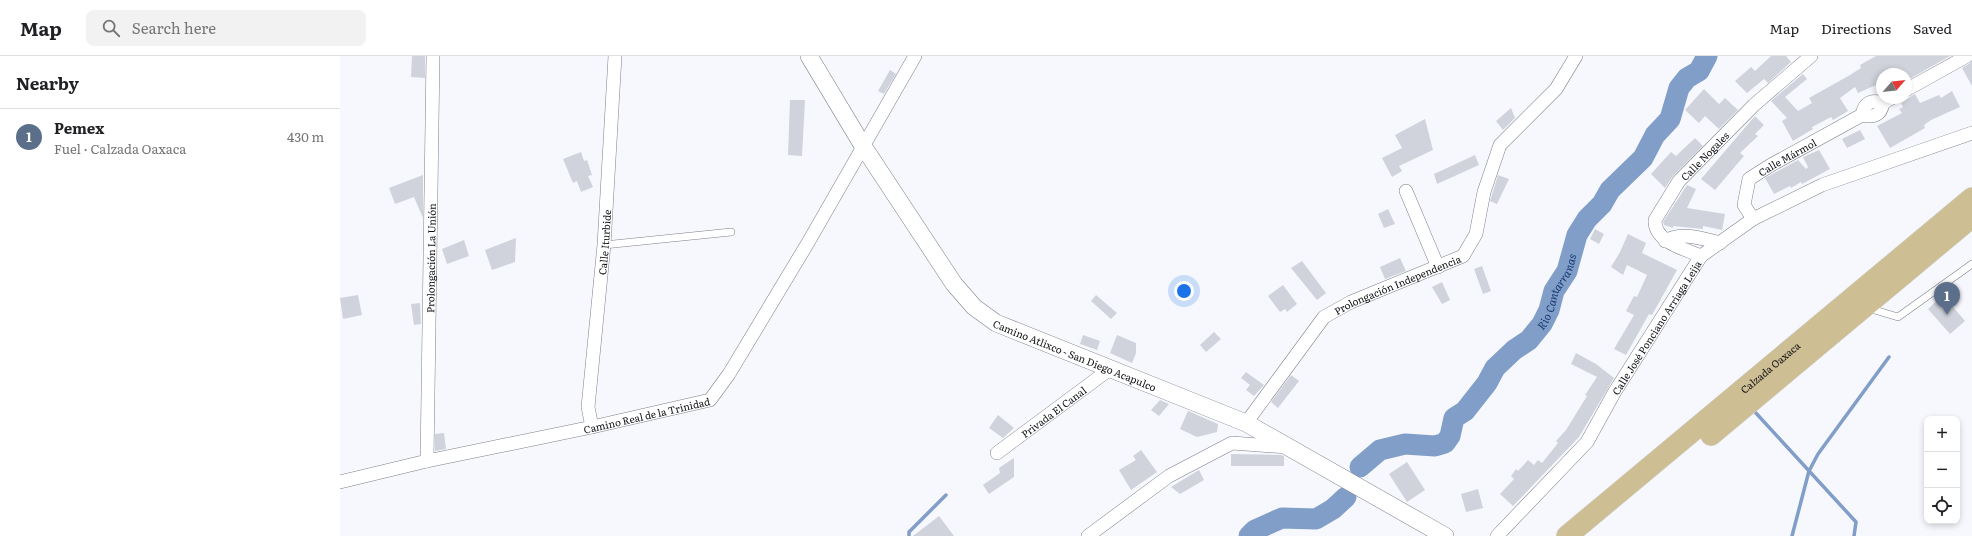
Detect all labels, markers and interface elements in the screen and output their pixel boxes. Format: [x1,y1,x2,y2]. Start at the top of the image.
search box [86,10,366,46]
text: Map [20,14,62,42]
text: Search here [132,16,216,39]
icon: search [100,17,122,39]
text: Map [1769,18,1799,38]
text: Directions [1821,18,1891,38]
text: Saved [1913,18,1952,38]
north arrow [1876,68,1912,104]
text: Nearby [16,70,79,95]
text: Pemex [54,116,104,139]
text: 1 [26,127,32,146]
text: 430 m [287,127,324,146]
street label: Calle Nogales [1677,127,1732,183]
street label: Calle Mármol [1755,134,1819,179]
text: Fuel · Calzada Oaxaca [54,139,186,158]
street label: Prolongación La Unión [422,203,438,313]
street label: Calle Iturbide [594,209,614,276]
street label: Prolongación Independencia [1331,250,1463,318]
water label: Rio Cantarranas [1533,251,1580,333]
street label: Calle José Ponciano Arriaga Leija [1607,257,1704,397]
your location [1174,281,1194,301]
pin: 1 [1934,282,1960,315]
street label: Camino Atlixco - San Diego Acapulco [991,315,1159,394]
street label: Calzada Oaxaca [1737,337,1803,396]
street label: Privada El Canal [1018,382,1089,440]
street label: Camino Real de la Trinidad [582,393,711,436]
map controls [1924,416,1960,524]
button: + [1924,416,1960,452]
button: − [1924,452,1960,488]
button: locate [1924,488,1960,524]

